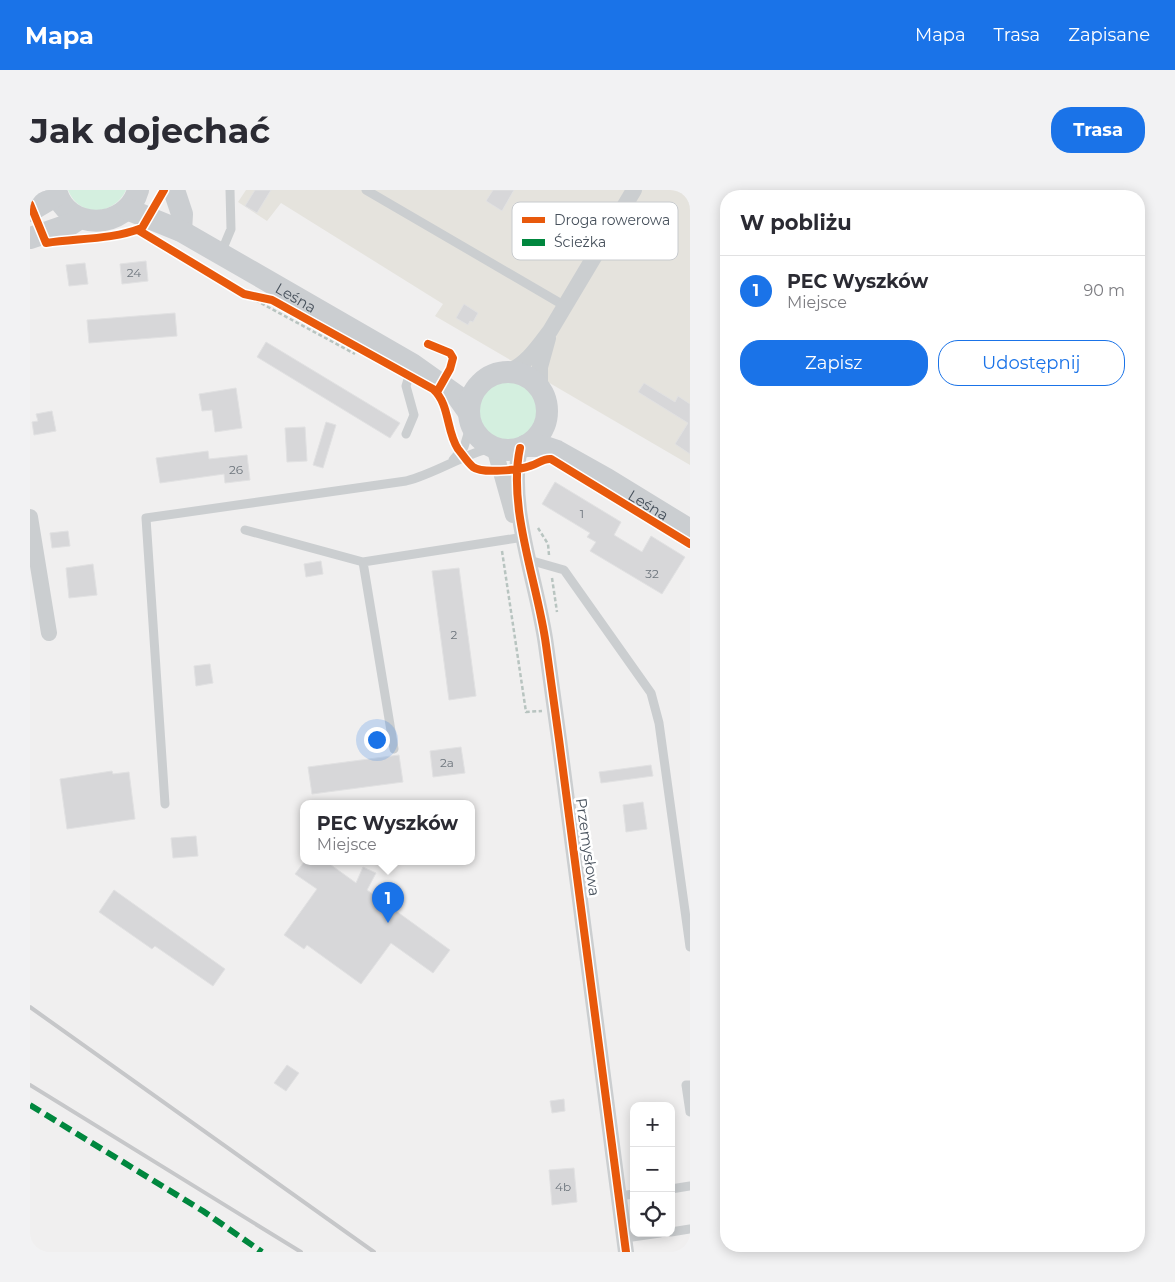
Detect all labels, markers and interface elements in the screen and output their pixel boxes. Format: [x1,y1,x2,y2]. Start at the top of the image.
text: Mapa [25,21,94,50]
text: Mapa [915,24,966,46]
text: Trasa [994,24,1040,46]
text: Zapisane [1068,24,1150,46]
button: Trasa [1051,107,1145,153]
text: Jak dojechać [30,109,270,152]
legend [512,202,678,260]
text: W pobliżu [740,210,852,235]
text: Droga rowerowa [554,211,670,229]
text: Ścieżka [554,233,606,251]
house number: 24 [127,265,141,280]
text: PEC Wyszków [787,270,928,293]
street label: Leśna [272,278,320,316]
text: 1 [753,281,759,300]
text: 90 m [1083,281,1125,300]
text: Miejsce [787,293,847,312]
button: Zapisz [740,340,928,386]
button: Udostępnij [938,340,1125,386]
house number: 26 [229,462,243,477]
street label: Leśna [625,485,672,524]
house number: 1 [580,506,584,521]
house number: 32 [645,566,659,581]
house number: 2 [451,627,458,642]
your location [364,727,390,753]
house number: 2a [440,755,454,770]
street label: Przemysłowa [572,797,604,897]
popup [300,800,475,865]
text: PEC Wyszków [317,812,458,835]
text: Miejsce [317,835,377,854]
pin: 1 [372,882,404,923]
map controls [630,1102,675,1237]
button: + [630,1102,675,1147]
button: − [630,1147,675,1192]
house number: 4b [555,1179,571,1194]
button: locate [630,1192,675,1237]

